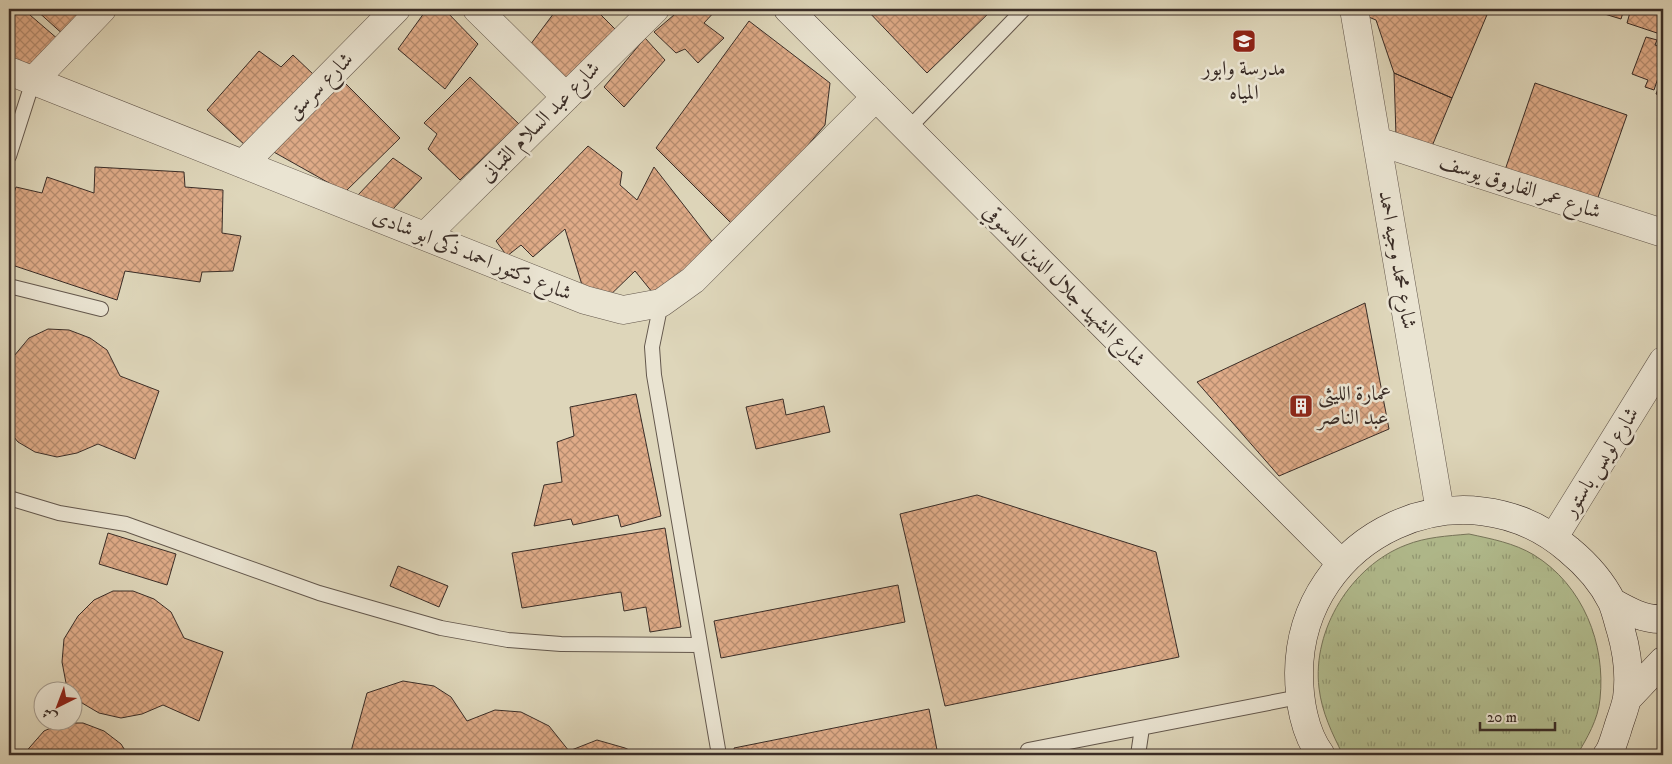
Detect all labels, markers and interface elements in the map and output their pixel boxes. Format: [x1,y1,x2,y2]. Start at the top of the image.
school or university icon: مدرسة وابور المياه [1231,28,1257,54]
street label: شارع سرسق [281,47,362,128]
street label: شارع عبد السلام القبانى [474,56,609,191]
place label: مدرسة وابور المياه [1200,56,1286,106]
street label: شارع عمر الفاروق يوسف [1435,149,1604,229]
street label: شارع محمد وجيه احمد [1368,189,1422,332]
street label: شارع الشهيد جلال الدين الدسوقي [974,199,1151,376]
street label: شارع دكتور احمد ذكى ابو شادى [367,202,576,311]
place label: عمارة الليثى عبد الناصر [1316,381,1391,431]
building icon: عمارة الليثى عبد الناصر [1288,393,1314,419]
street label: شارع لويس باستور [1556,402,1648,525]
north arrow [32,682,82,732]
scale bar [1480,699,1554,731]
text: ش [39,704,61,726]
text: 20 m [1487,708,1517,727]

